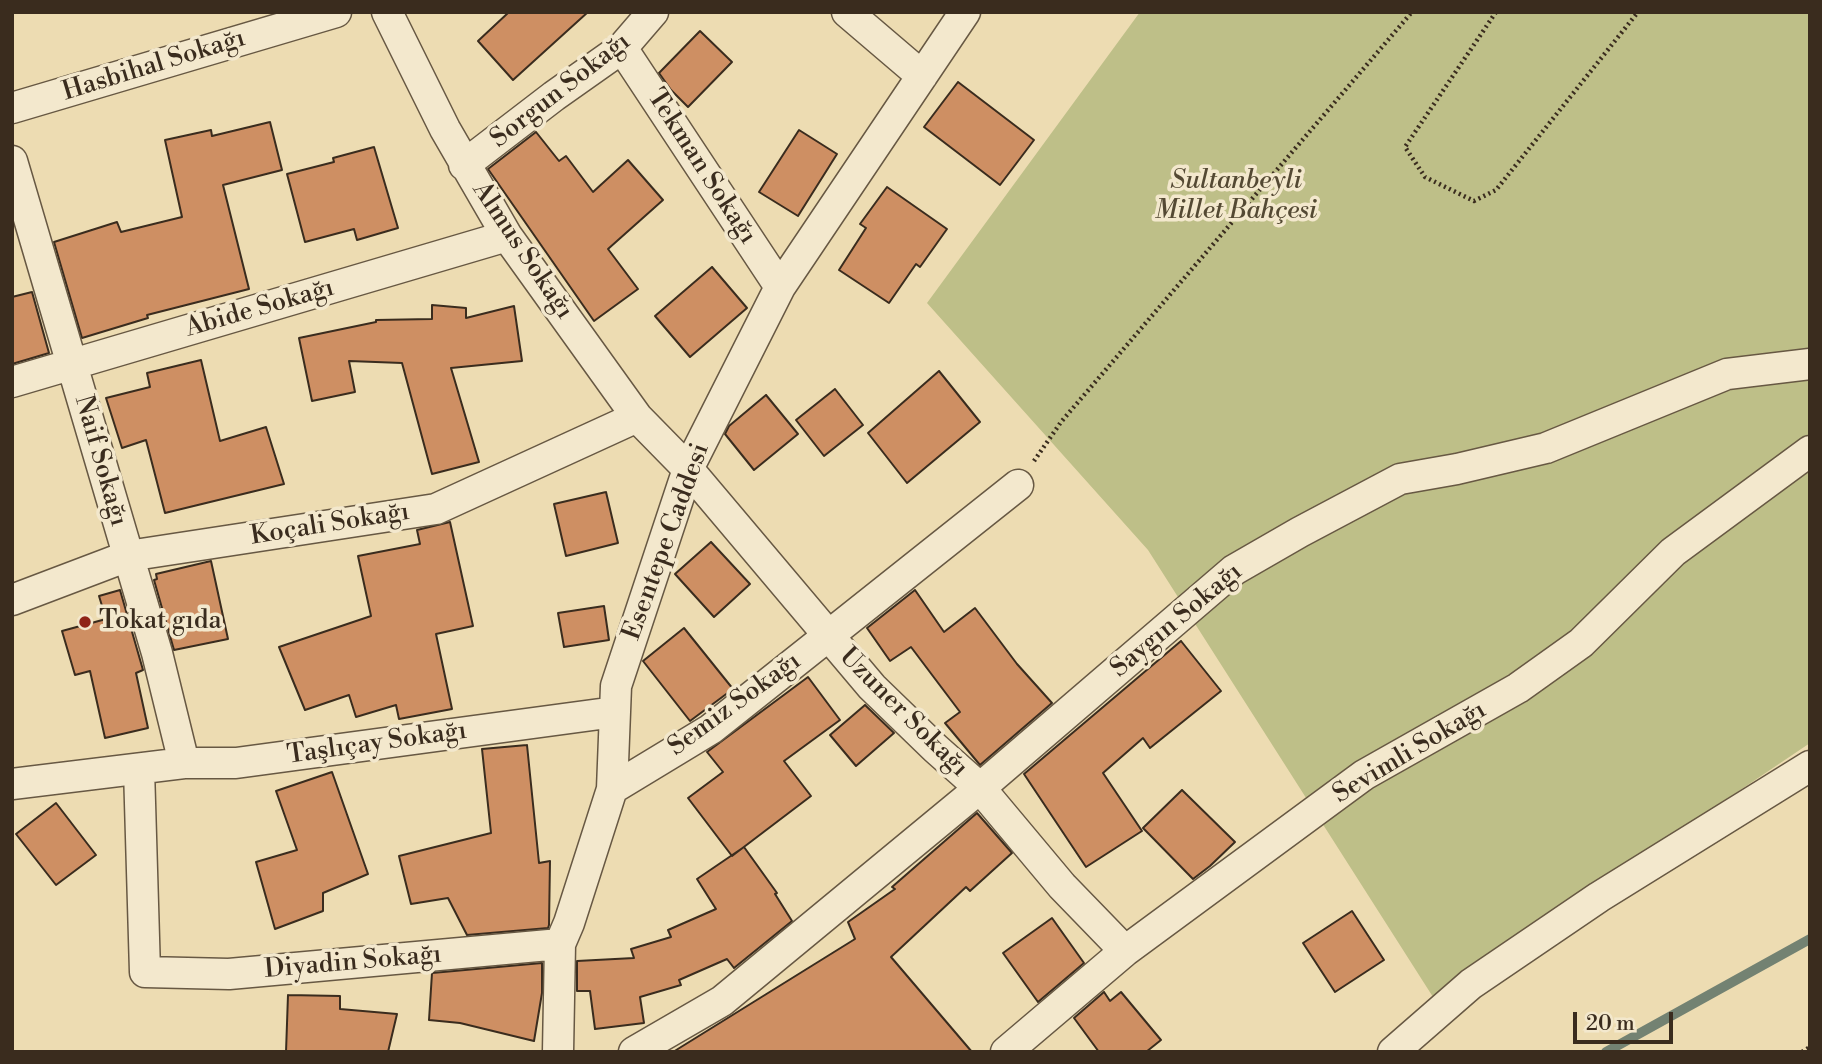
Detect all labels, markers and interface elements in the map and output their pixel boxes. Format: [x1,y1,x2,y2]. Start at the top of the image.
street label: Hasbihal Sokağı [59,23,249,109]
street label: Sorgun Sokağı [485,27,637,155]
street label: Tekman Sokağı [639,84,763,250]
park label: Sultanbeyli Millet Bahçesi [1155,166,1317,228]
street label: Almus Sokağı [465,176,579,326]
street label: Abide Sokağı [182,273,338,345]
street label: Naif Sokağı [66,392,134,530]
street label: Esentepe Caddesi [617,439,717,645]
street label: Koçali Sokağı [248,497,412,553]
street label: Saygın Sokağı [1105,557,1249,685]
place label: Tokat gıda [99,606,222,638]
marker: Tokat gıda [77,614,93,630]
street label: Uzuner Sokağı [832,642,974,784]
street label: Semiz Sokağı [663,646,807,764]
street label: Sevimli Sokağı [1328,695,1492,811]
street label: Taşlıçay Sokağı [285,716,469,772]
street label: Diyadin Sokağı [263,940,443,986]
scale bar [1577,998,1677,1042]
text: 20 m [1586,1011,1635,1037]

